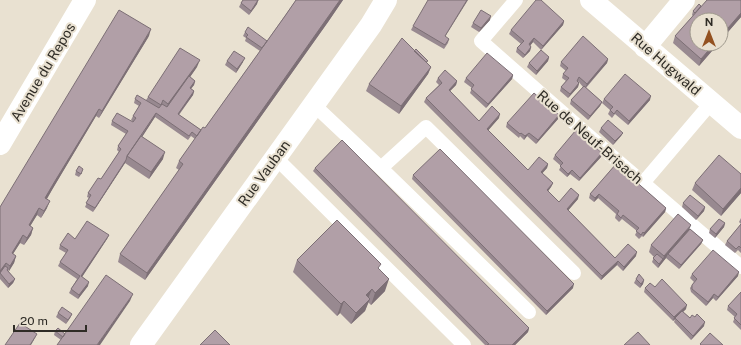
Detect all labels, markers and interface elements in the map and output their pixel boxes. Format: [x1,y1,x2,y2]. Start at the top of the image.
north arrow [689,12,729,52]
text: N [705,16,713,28]
street label: Avenue du Repos [7,20,79,124]
street label: Rue Hugwald [628,29,704,99]
street label: Rue de Neuf-Brisach [534,87,646,187]
street label: Rue Vauban [235,137,293,209]
scale bar [14,307,86,333]
text: 20 m [20,314,48,328]

